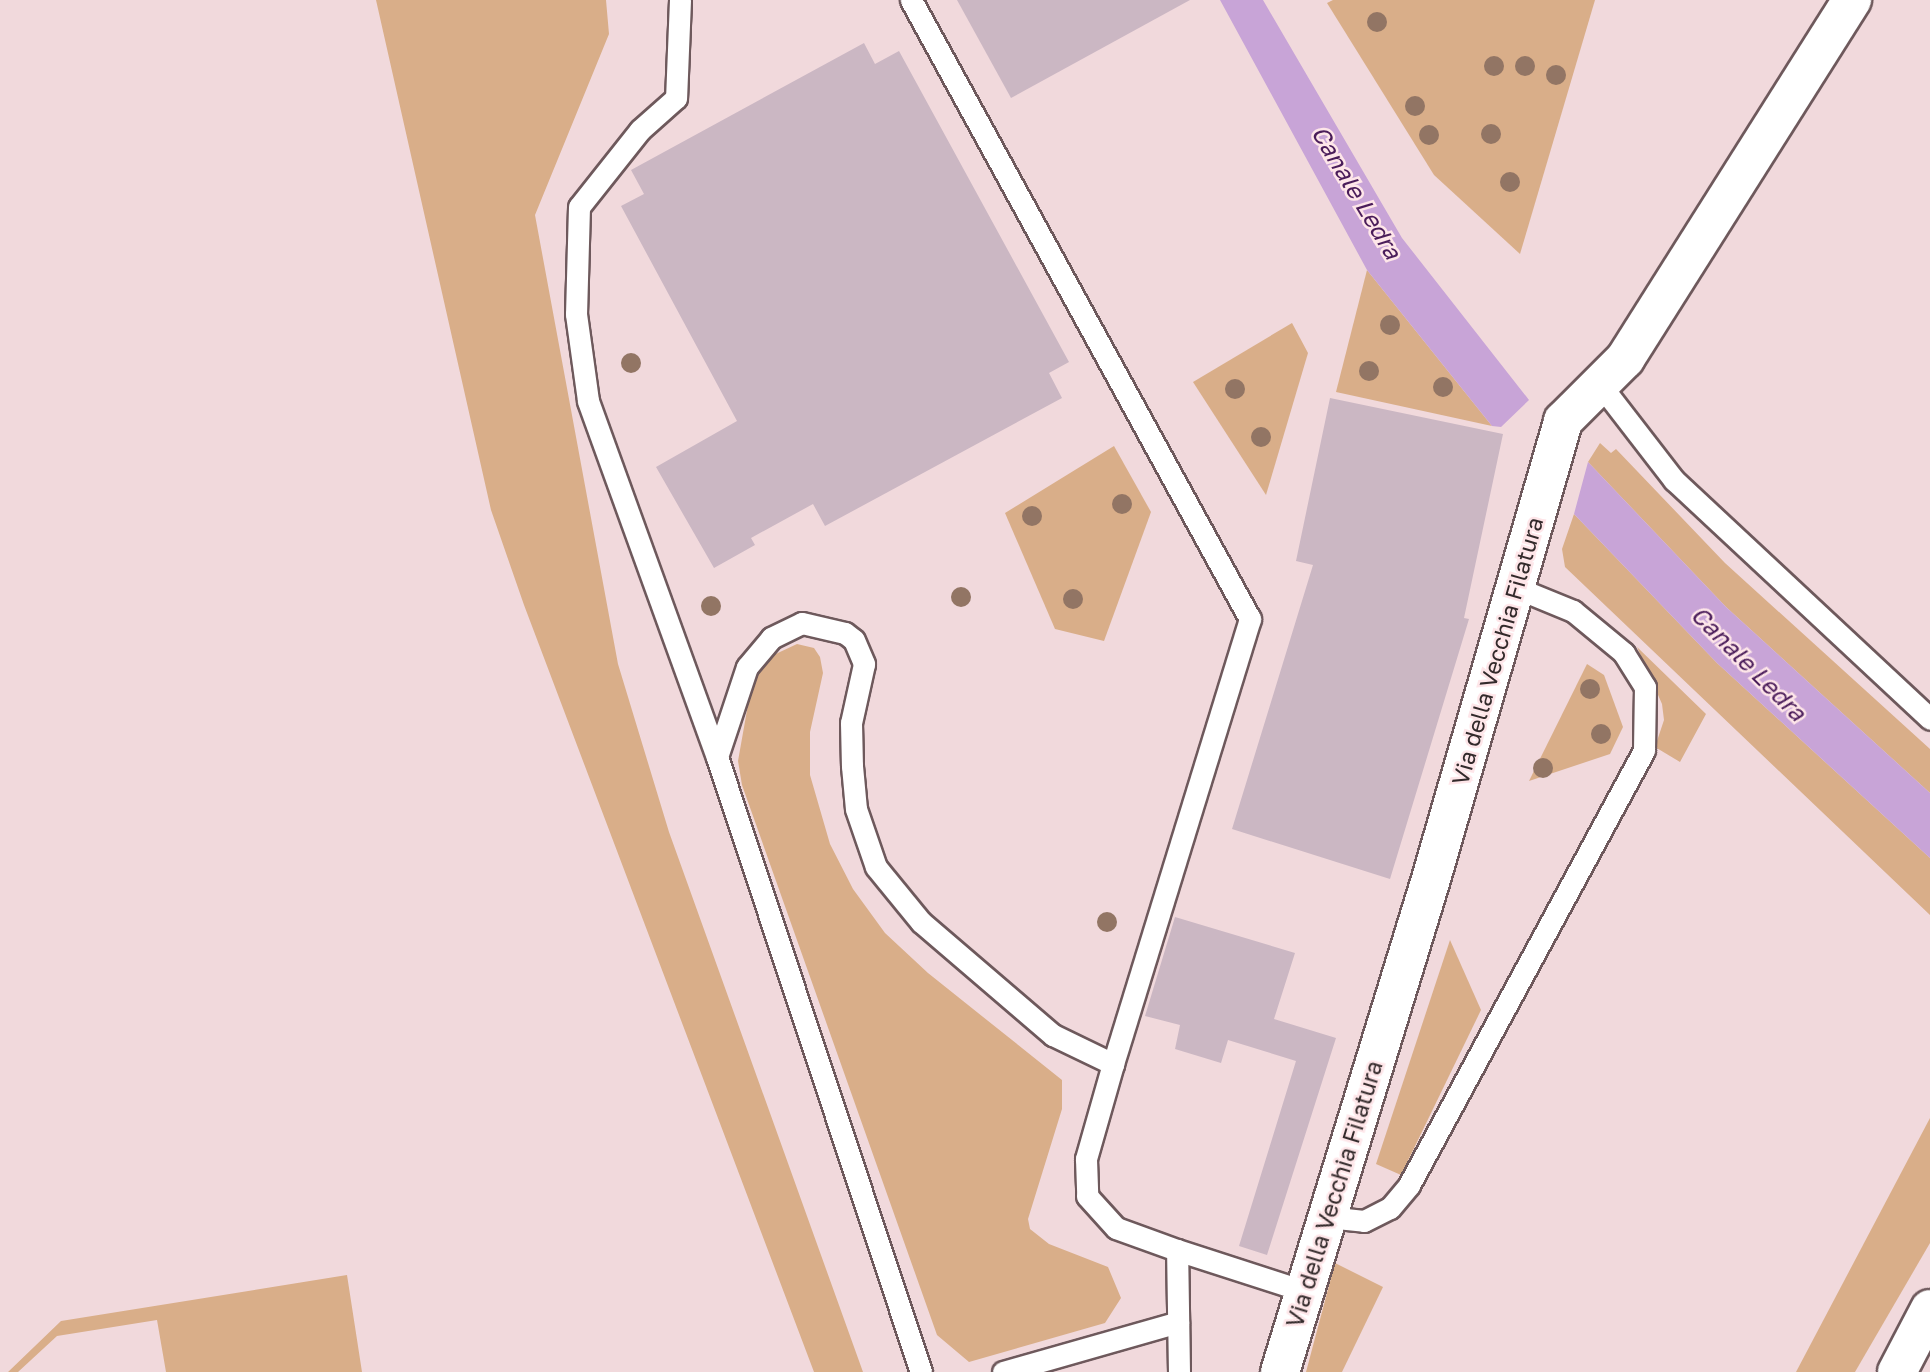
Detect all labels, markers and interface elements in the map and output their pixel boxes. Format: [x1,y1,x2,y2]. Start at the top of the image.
water label: Canale Ledra [1306,120,1408,264]
street label: Via della Vecchia Filatura [1445,514,1549,788]
water label: Canale Ledra [1686,600,1812,726]
street label: Via della Vecchia Filatura [1280,1057,1388,1331]

